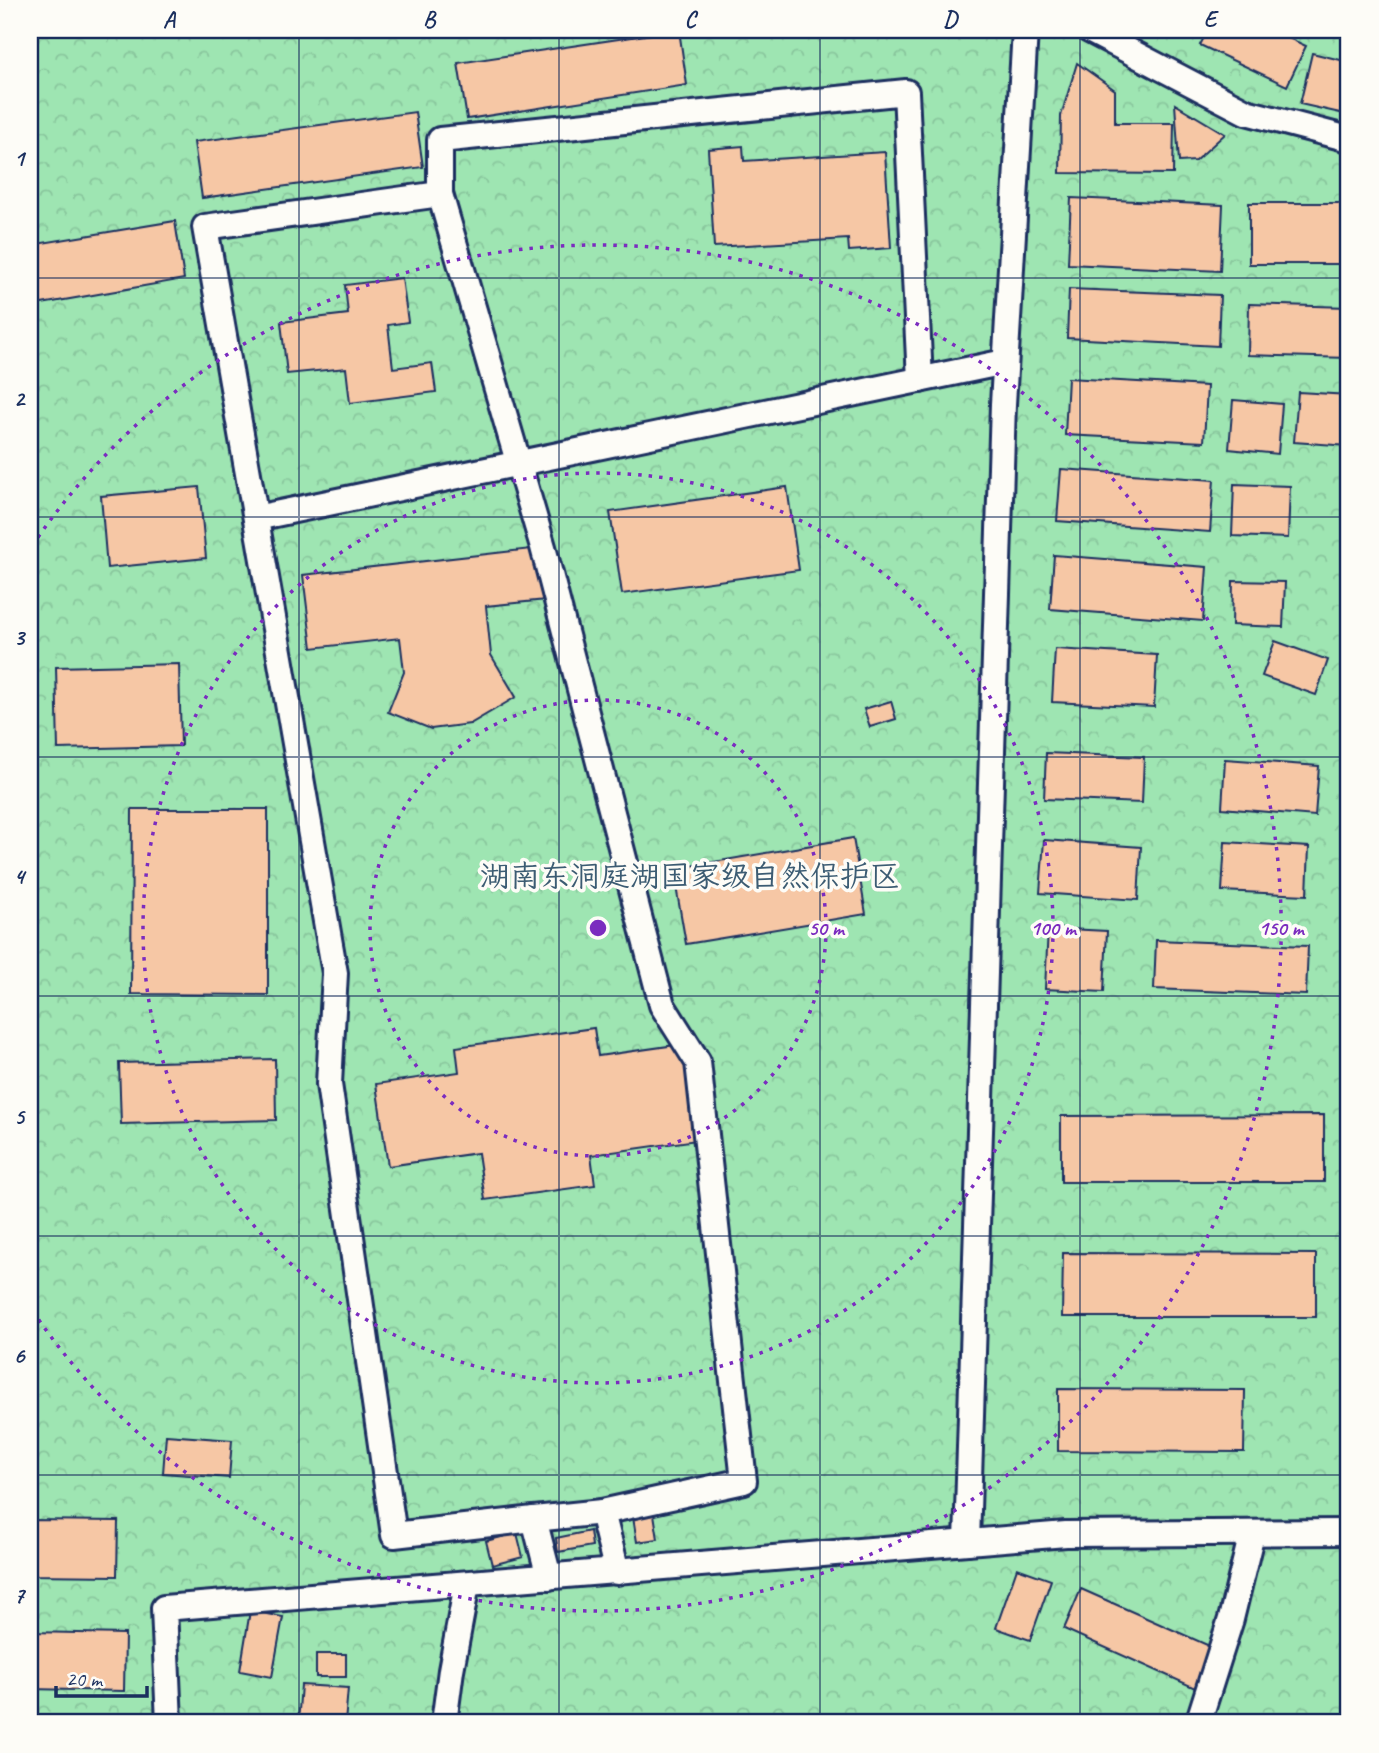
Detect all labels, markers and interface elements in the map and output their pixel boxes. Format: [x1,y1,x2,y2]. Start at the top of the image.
text: A [163,5,177,34]
text: B [423,5,437,34]
text: C [685,5,699,34]
text: D [943,5,959,34]
text: E [1204,5,1220,34]
text: 1 [14,144,27,173]
text: 2 [14,384,27,413]
text: 3 [14,623,27,652]
park label: 湖南东洞庭湖国家级自然保护区 [480,857,900,895]
text: 4 [14,862,27,891]
text: 50 m [808,915,846,941]
text: 100 m [1030,915,1078,941]
text: 150 m [1258,915,1306,941]
centre of rings [586,916,610,940]
text: 5 [14,1102,26,1131]
text: 6 [14,1341,27,1370]
text: 7 [14,1581,27,1610]
scale bar [56,1655,147,1699]
text: 20 m [66,1666,104,1692]

